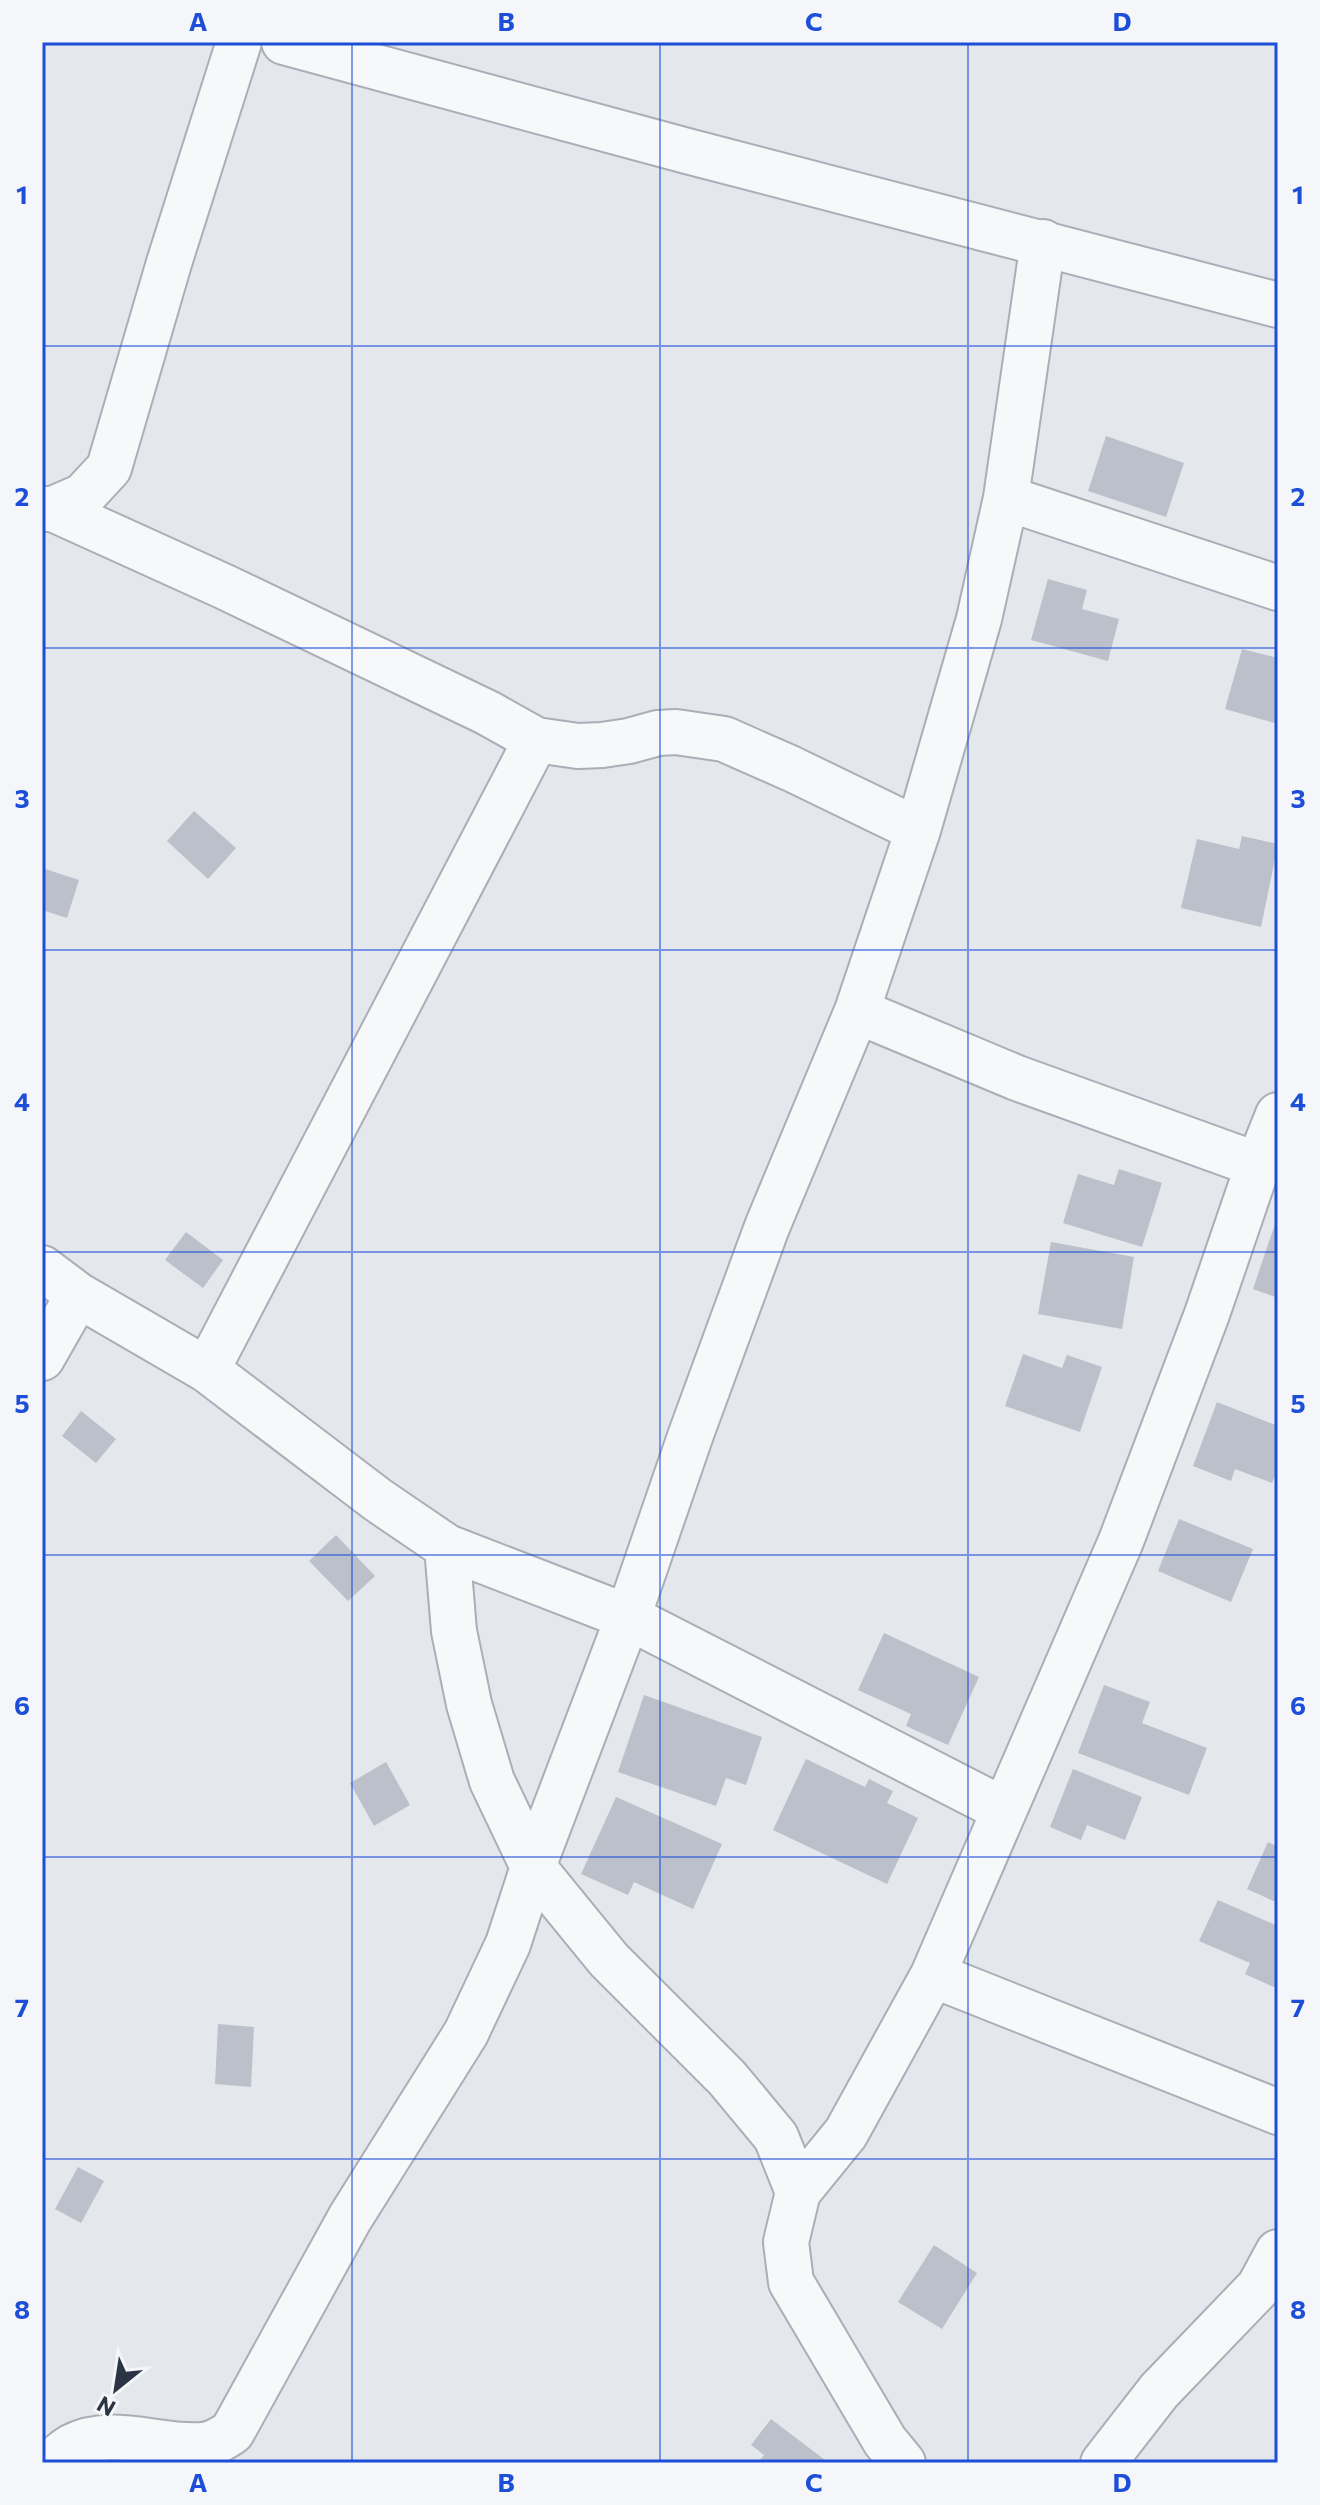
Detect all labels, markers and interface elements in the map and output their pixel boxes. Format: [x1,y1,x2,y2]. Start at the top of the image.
text: A [189,5,208,36]
text: B [497,5,515,36]
text: C [805,5,823,36]
text: D [1112,5,1132,36]
text: 1 [16,178,28,209]
text: 1 [1292,178,1304,209]
text: 2 [15,480,29,511]
text: 2 [1291,480,1305,511]
text: 3 [14,782,30,813]
text: 3 [1290,782,1306,813]
text: 4 [14,1085,30,1116]
text: 4 [1290,1085,1306,1116]
text: 5 [14,1387,30,1418]
text: 5 [1290,1387,1306,1418]
text: 6 [14,1689,30,1720]
text: 6 [1290,1689,1306,1720]
text: 7 [15,1991,29,2022]
text: 7 [1291,1991,1305,2022]
text: 8 [14,2293,30,2324]
text: 8 [1290,2293,1306,2324]
north arrow [76,2349,156,2429]
text: N [92,2391,120,2423]
text: A [189,2466,208,2497]
text: B [497,2466,515,2497]
text: C [805,2466,823,2497]
text: D [1112,2466,1132,2497]

